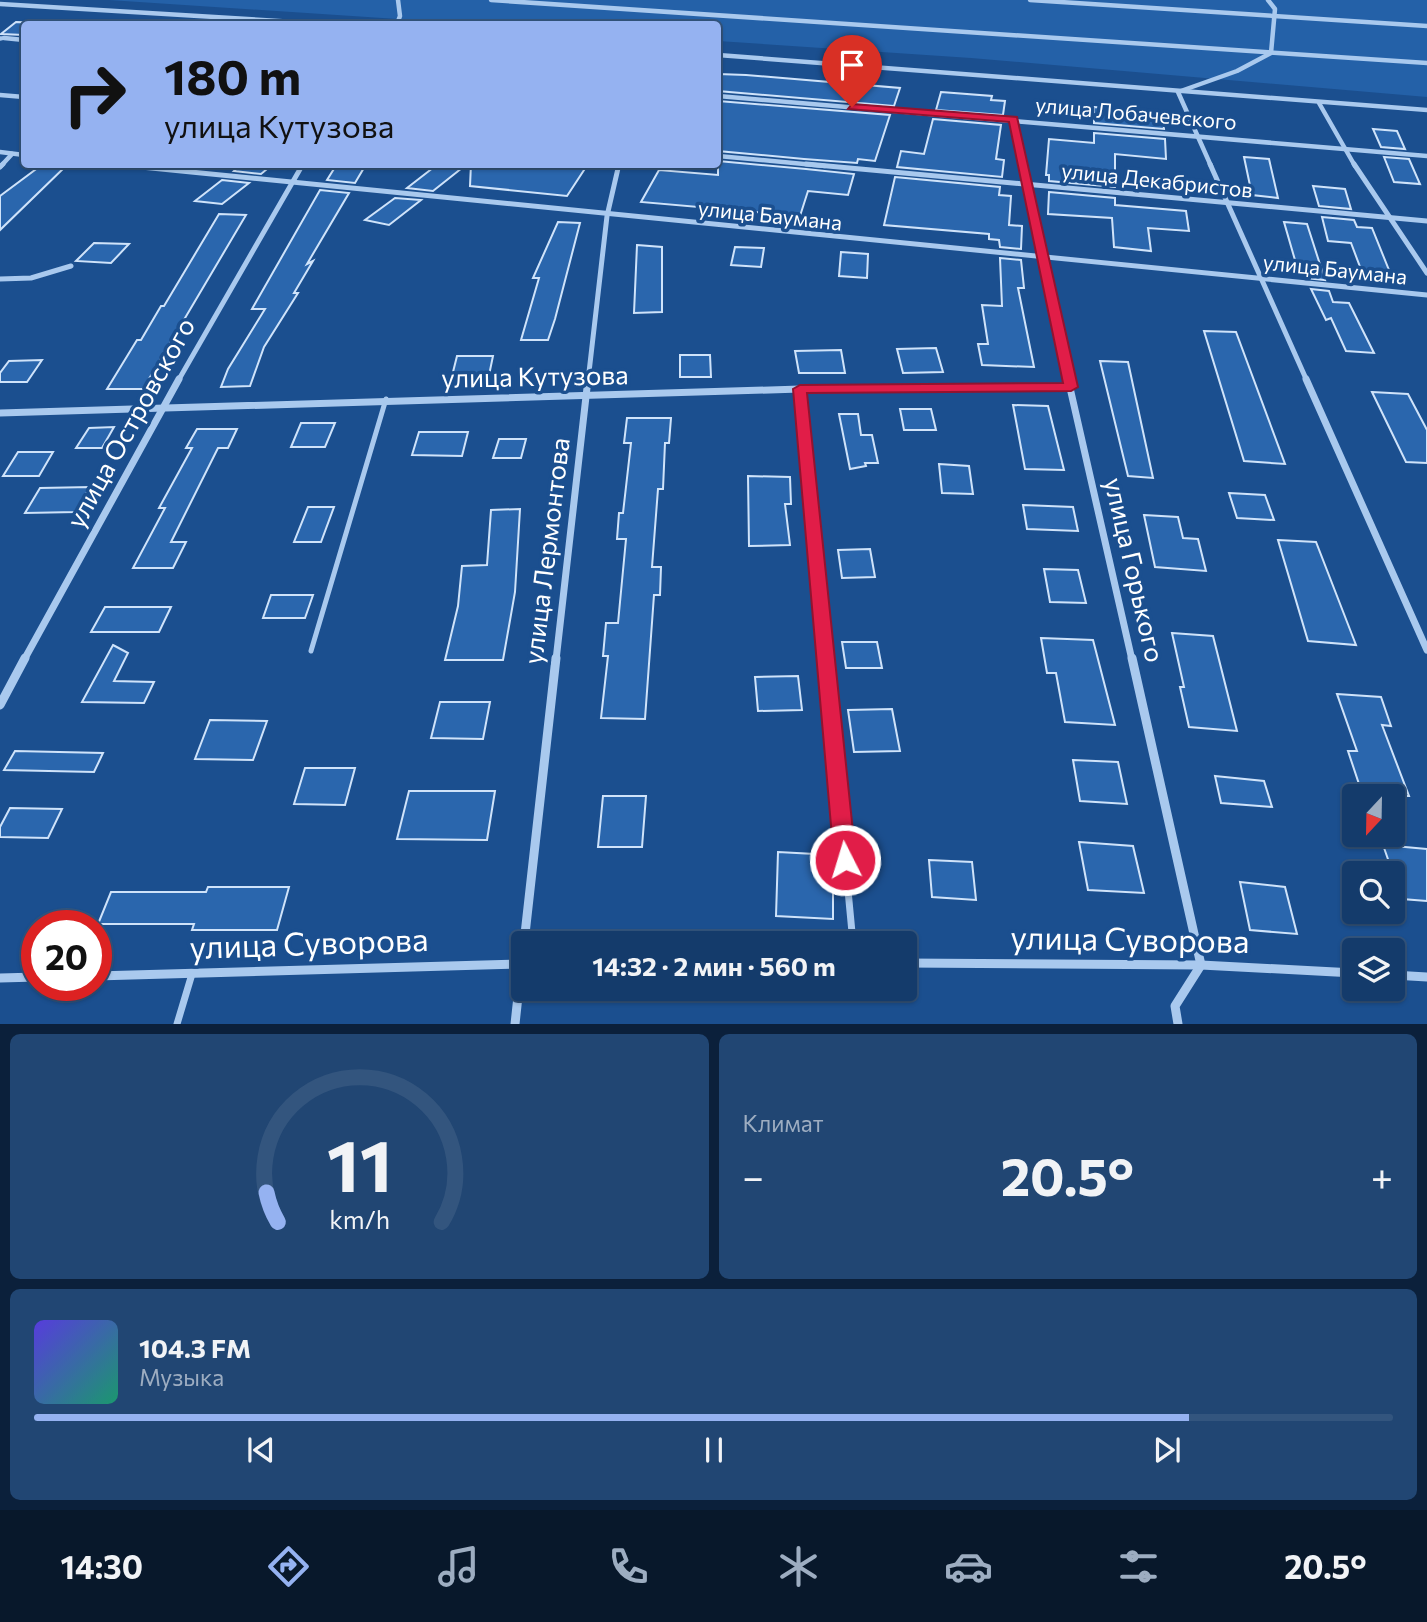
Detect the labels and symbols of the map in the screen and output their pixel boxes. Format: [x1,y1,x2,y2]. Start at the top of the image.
pin [822,35,882,107]
street label: улица Лобачевского [1034,91,1238,134]
street label: улица Декабристов [1060,157,1254,202]
street label: улица Баумана [697,195,843,235]
street label: улица Баумана [1262,249,1408,289]
street label: улица Островского [59,312,200,533]
street label: улица Кутузова [441,358,629,393]
street label: улица Лермонтова [516,436,575,666]
street label: улица Горького [1099,474,1172,665]
north arrow [1342,784,1405,847]
position arrow [808,823,882,897]
speed limit sign: 20 [21,910,112,1001]
street label: улица Суворова [1010,916,1250,960]
street label: улица Суворова [189,918,429,966]

